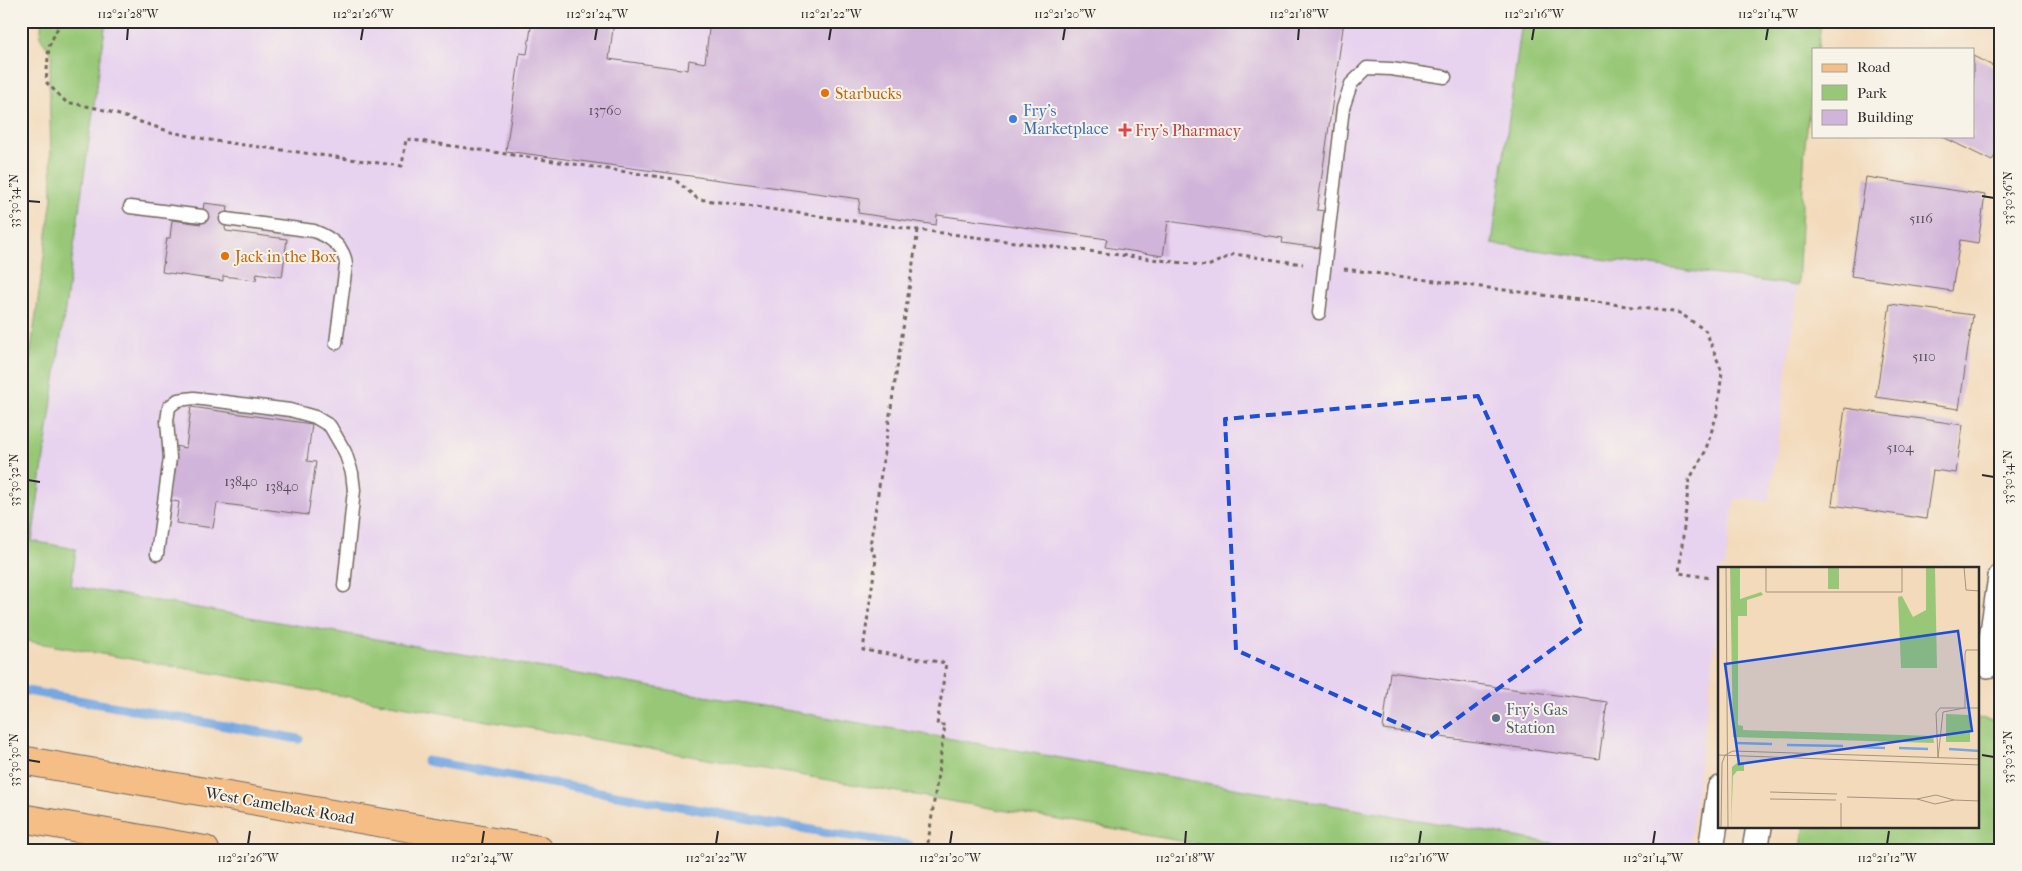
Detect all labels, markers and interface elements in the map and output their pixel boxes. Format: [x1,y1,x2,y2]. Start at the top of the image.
text: 112°21'28"W [98,7,160,21]
text: 112°21'26"W [332,7,395,21]
text: 112°21'24"W [566,7,629,21]
text: 112°21'22"W [801,7,863,21]
text: 112°21'20"W [1034,7,1097,21]
text: 112°21'18"W [1270,7,1330,21]
text: 112°21'16"W [1504,7,1565,21]
text: 112°21'14"W [1738,7,1799,21]
legend [1812,48,1974,138]
text: Road [1857,58,1891,76]
place label: Starbucks [835,84,902,103]
text: Park [1857,84,1887,102]
marker: Starbucks [819,87,831,99]
place label: Fry's Marketplace [1023,101,1109,138]
house number: 13760 [589,102,621,119]
text: Building [1857,108,1914,126]
marker: Fry's Marketplace [1007,113,1019,125]
place label: Fry's Pharmacy [1135,121,1241,140]
marker: Fry's Pharmacy [1119,124,1131,136]
text: 33°30'36"N [2001,171,2015,225]
text: 33°30'34"N [7,174,21,228]
house number: 5116 [1909,210,1933,227]
place label: Jack in the Box [233,247,337,266]
marker: Jack in the Box [219,250,231,262]
house number: 5110 [1912,348,1936,365]
house number: 5104 [1887,439,1914,456]
text: 33°30'34"N [2001,450,2015,504]
text: 33°30'32"N [7,453,21,507]
house number: 13840 [224,473,258,490]
house number: 13840 [265,478,299,495]
inset map [1718,567,1980,828]
place label: Fry's Gas Station [1506,700,1568,737]
marker: Fry's Gas Station [1490,712,1502,724]
text: 33°30'32"N [2001,730,2015,784]
text: 33°30'30"N [7,733,21,787]
street label: West Camelback Road [203,783,356,828]
text: 112°21'26"W [217,851,280,865]
text: 112°21'24"W [451,851,514,865]
text: 112°21'22"W [686,851,748,865]
text: 112°21'20"W [919,851,982,865]
text: 112°21'18"W [1156,851,1216,865]
text: 112°21'16"W [1389,851,1450,865]
text: 112°21'14"W [1623,851,1684,865]
text: 112°21'12"W [1857,851,1918,865]

